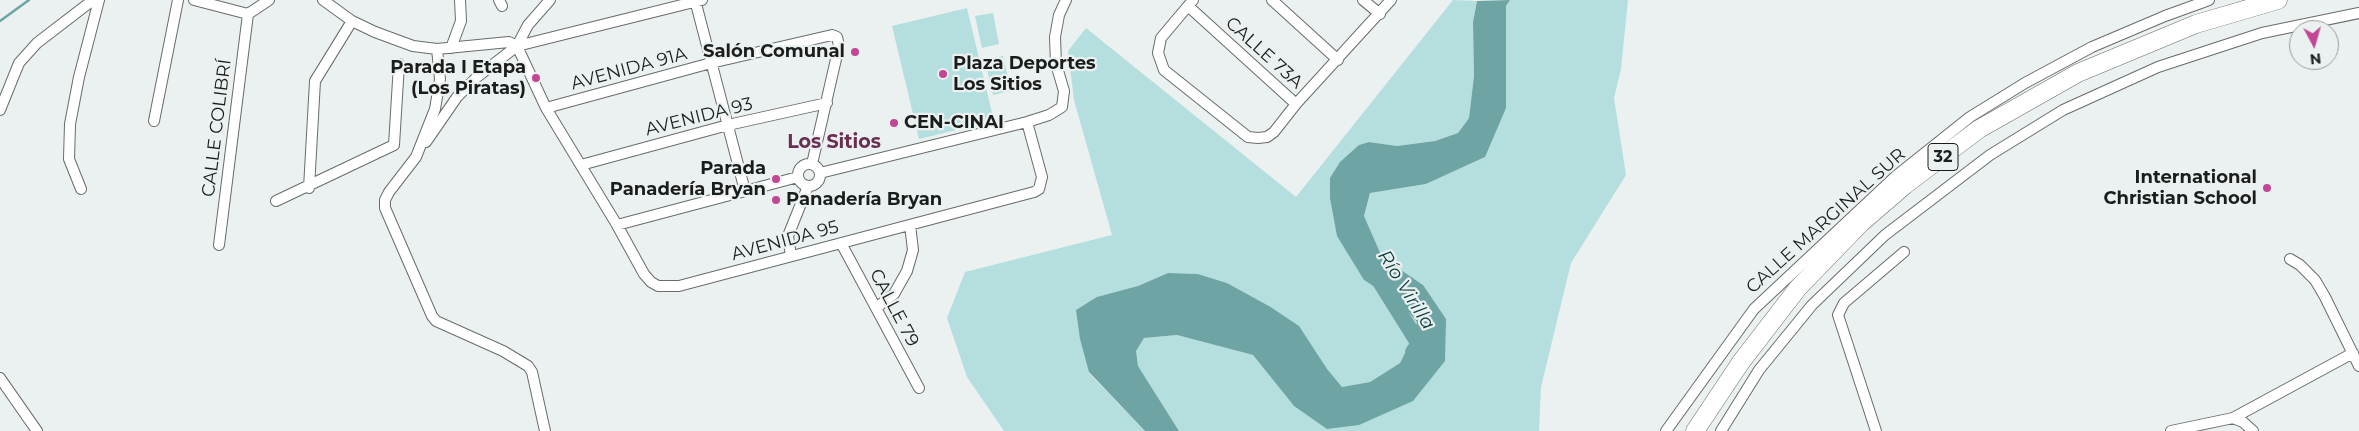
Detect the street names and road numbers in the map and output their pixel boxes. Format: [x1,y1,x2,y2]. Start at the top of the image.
street label: CALLE 73A [1221,13,1307,93]
street label: AVENIDA 91A [569,43,689,95]
street label: CALLE COLIBRÍ [198,58,236,198]
street label: AVENIDA 93 [643,93,755,141]
street label: CALLE MARGINAL SUR [1742,144,1910,298]
road number: 32 [1928,144,1958,170]
street label: AVENIDA 95 [729,216,841,266]
street label: CALLE 79 [865,265,923,351]

